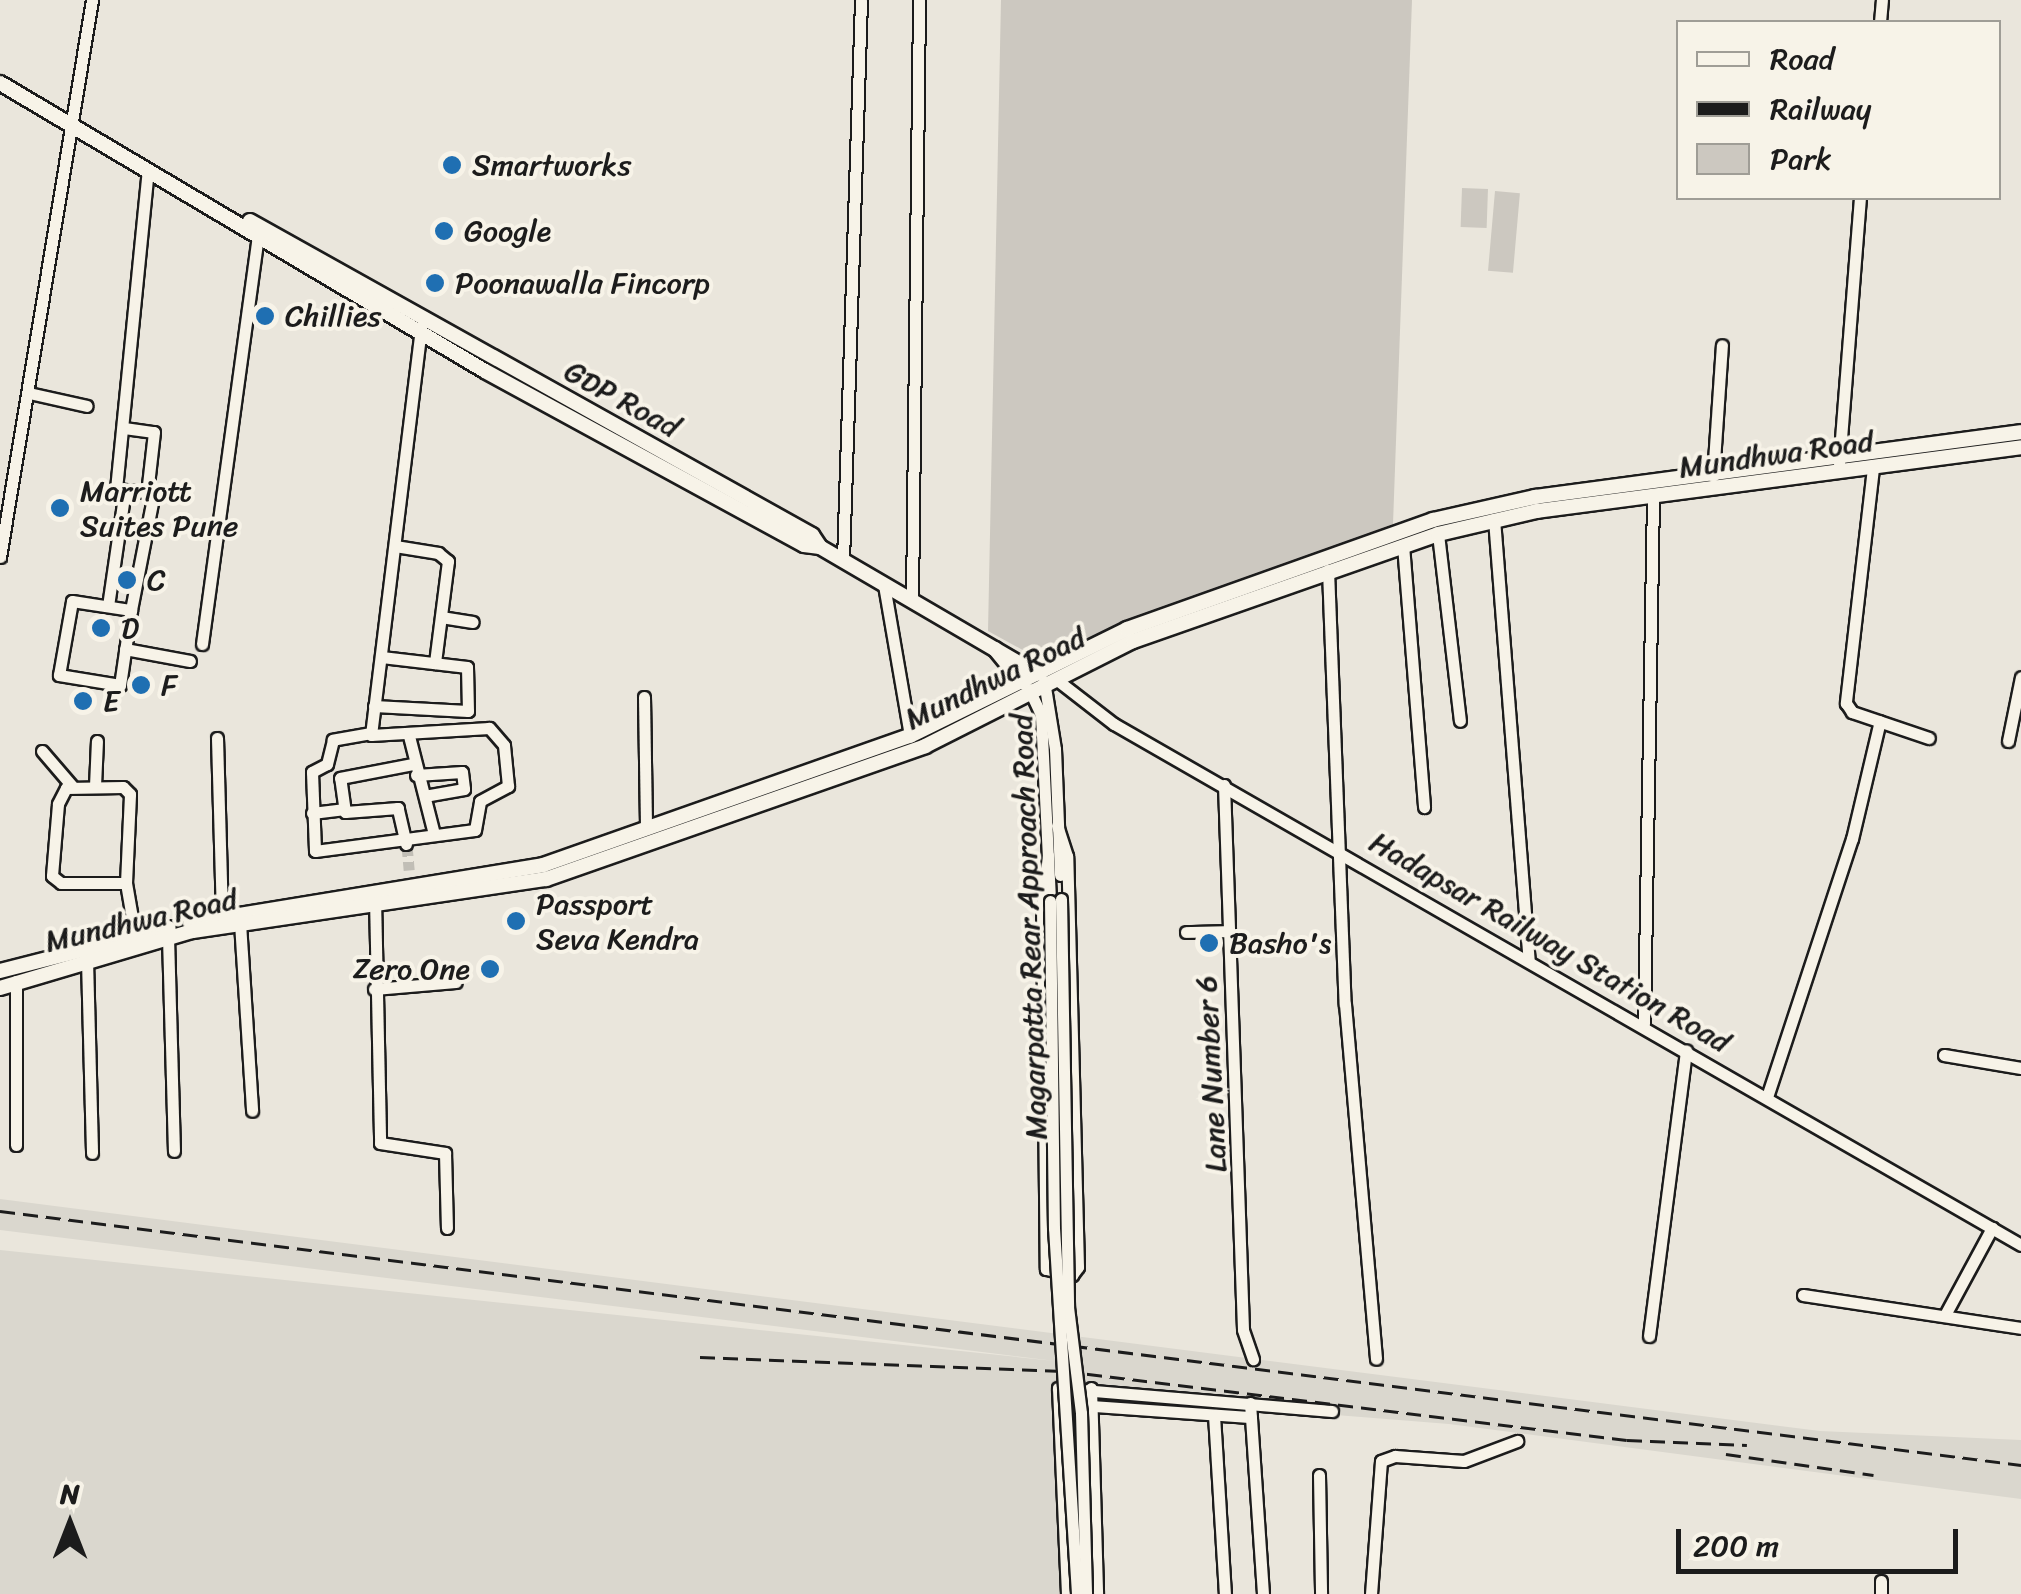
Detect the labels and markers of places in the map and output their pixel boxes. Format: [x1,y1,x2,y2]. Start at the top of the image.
place label: Smartworks [472,147,631,183]
marker: Smartworks [441,154,463,176]
place label: Google [464,213,551,249]
marker: Google [433,220,455,242]
place label: Poonawalla Fincorp [455,265,710,301]
marker: Poonawalla Fincorp [424,272,446,294]
place label: Chillies [285,298,381,334]
marker: Chillies [254,305,276,327]
place label: Marriott Suites Pune [80,473,238,544]
marker: Marriott Suites Pune [49,497,71,519]
place label: C [147,562,166,598]
marker: C [116,569,138,591]
place label: D [121,610,139,646]
marker: D [90,617,112,639]
place label: F [161,667,177,703]
marker: F [130,674,152,696]
place label: E [103,683,120,719]
marker: E [72,690,94,712]
place label: Passport Seva Kendra [536,886,700,956]
marker: Passport Seva Kendra [505,910,527,932]
place label: Basho's [1229,925,1331,961]
marker: Basho's [1198,932,1220,954]
place label: Zero One [352,951,470,987]
marker: Zero One [479,958,501,980]

